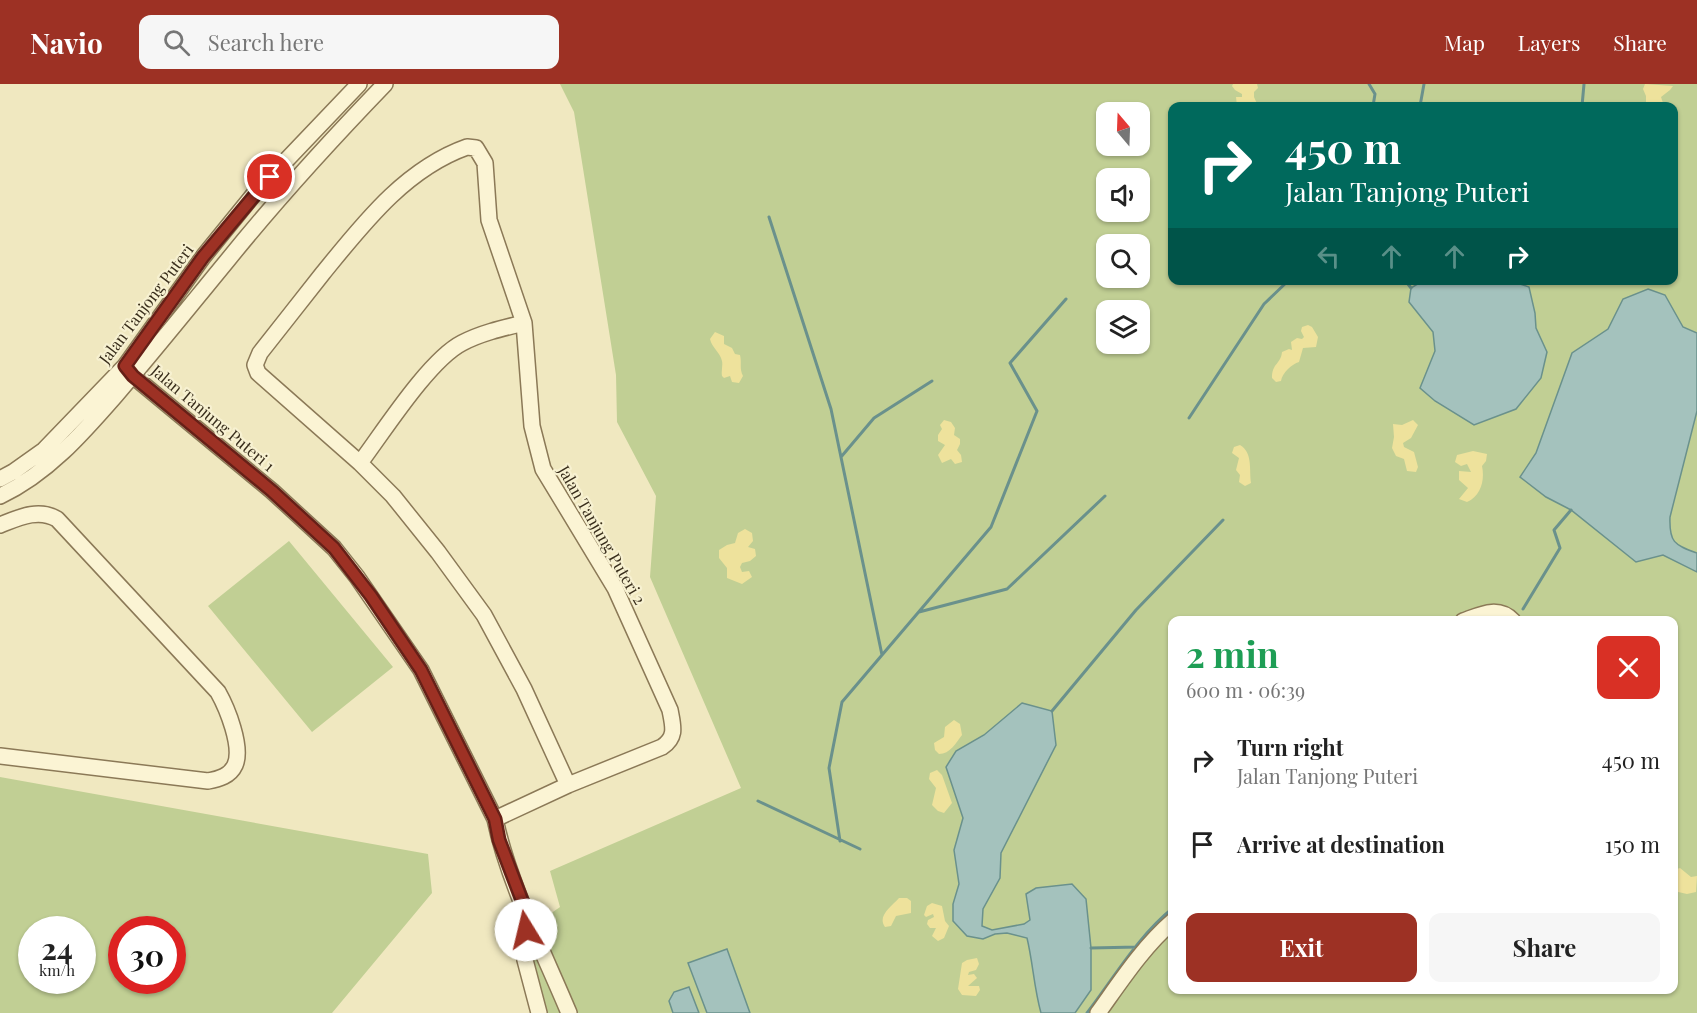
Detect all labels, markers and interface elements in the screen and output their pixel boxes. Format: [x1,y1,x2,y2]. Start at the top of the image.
search box [139,15,559,69]
text: Navio [30,24,103,61]
icon: search [160,26,193,59]
text: Search here [208,27,324,57]
text: Map [1444,28,1485,56]
text: Layers [1518,28,1580,56]
text: Share [1613,28,1667,56]
north arrow [1096,102,1150,156]
map controls [1096,102,1150,354]
text: 450 m [1285,119,1401,175]
icon: right [1186,126,1264,204]
pin [244,151,295,202]
icon: arrive [253,160,286,193]
button: sound [1096,168,1150,222]
text: Jalan Tanjong Puteri [1285,173,1529,209]
button: search [1096,234,1150,288]
street label: Jalan Tanjong Puteri [93,239,198,369]
icon: left [1312,240,1345,273]
icon: ahead [1375,240,1408,273]
icon: ahead [1438,240,1471,273]
icon: right [1501,240,1534,273]
button: layers [1096,300,1150,354]
street label: Jalan Tanjung Puteri 1 [146,359,280,476]
street label: Jalan Tanjung Puteri 2 [554,461,651,608]
text: 2 min [1186,629,1279,677]
button: close [1597,636,1660,699]
text: 600 m · 06:39 [1186,676,1305,703]
text: Turn right [1237,732,1343,762]
icon: right [1186,744,1219,777]
text: 450 m [1602,745,1660,775]
text: Jalan Tanjong Puteri [1237,762,1418,789]
icon: arrive [1186,828,1219,861]
text: Arrive at destination [1237,829,1445,859]
text: 150 m [1605,829,1660,859]
position arrow [494,898,558,962]
button: Exit [1186,913,1417,982]
button: Share [1429,913,1660,982]
speed limit sign: 30 [108,916,186,994]
text: 24 [41,928,73,968]
text: km/h [39,960,75,980]

